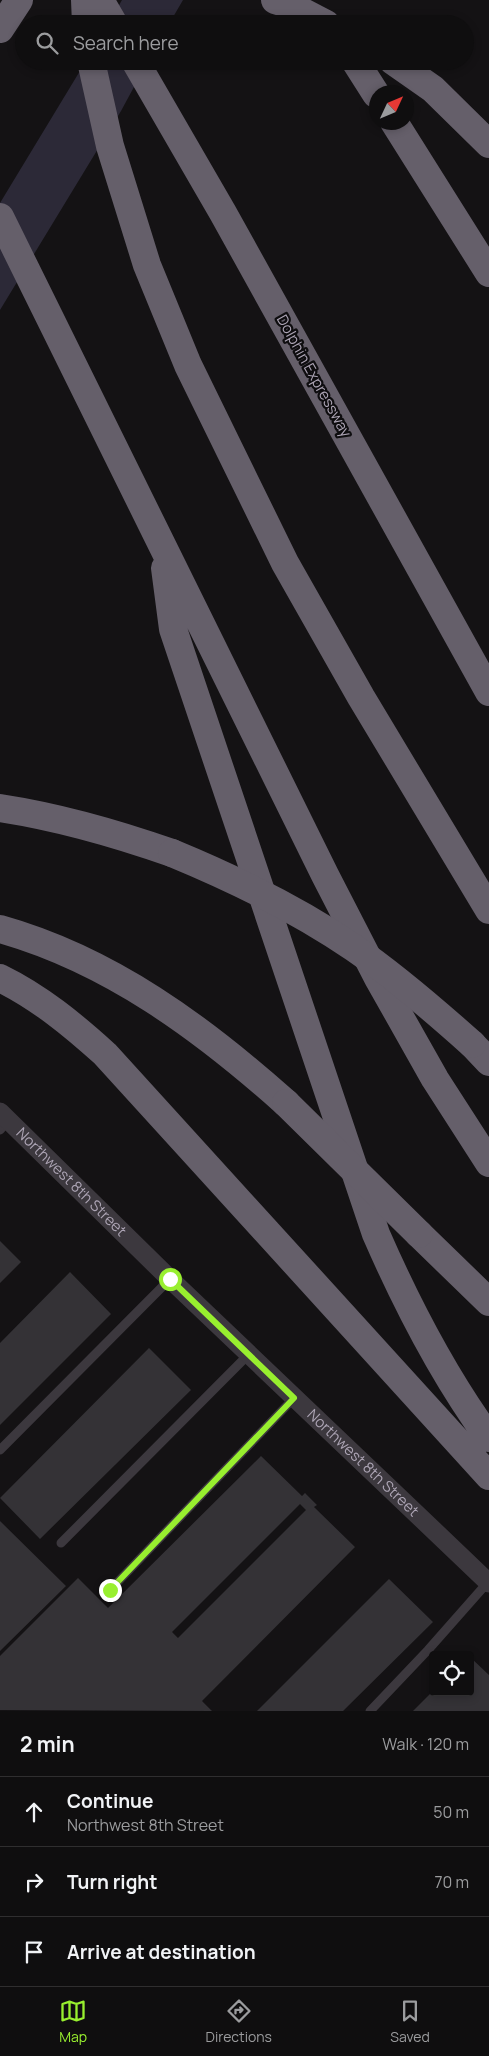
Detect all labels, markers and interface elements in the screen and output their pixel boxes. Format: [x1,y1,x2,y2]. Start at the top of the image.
search box [15,15,474,70]
icon: search [33,29,61,57]
text: Search here [73,30,179,56]
north arrow [369,85,414,130]
street label: Dolphin Expressway [272,311,357,441]
street label: Northwest 8th Street [12,1123,132,1241]
route start [159,1268,182,1291]
street label: Northwest 8th Street [303,1404,424,1521]
route end [99,1579,122,1602]
map controls [429,1651,474,1696]
button: locate [429,1651,474,1696]
text: 2 min [20,1730,75,1758]
text: Walk · 120 m [382,1733,469,1755]
text: Continue [67,1788,153,1814]
icon: ahead [20,1798,48,1826]
text: 50 m [433,1801,469,1823]
text: Northwest 8th Street [67,1814,224,1836]
icon: right [20,1868,48,1896]
text: Turn right [67,1869,157,1895]
text: 70 m [434,1871,469,1893]
icon: arrive [20,1938,48,1966]
text: Arrive at destination [67,1939,256,1965]
tab: Map [59,1997,87,2046]
tab: Directions [206,1997,272,2046]
tab: Saved [390,1997,430,2046]

